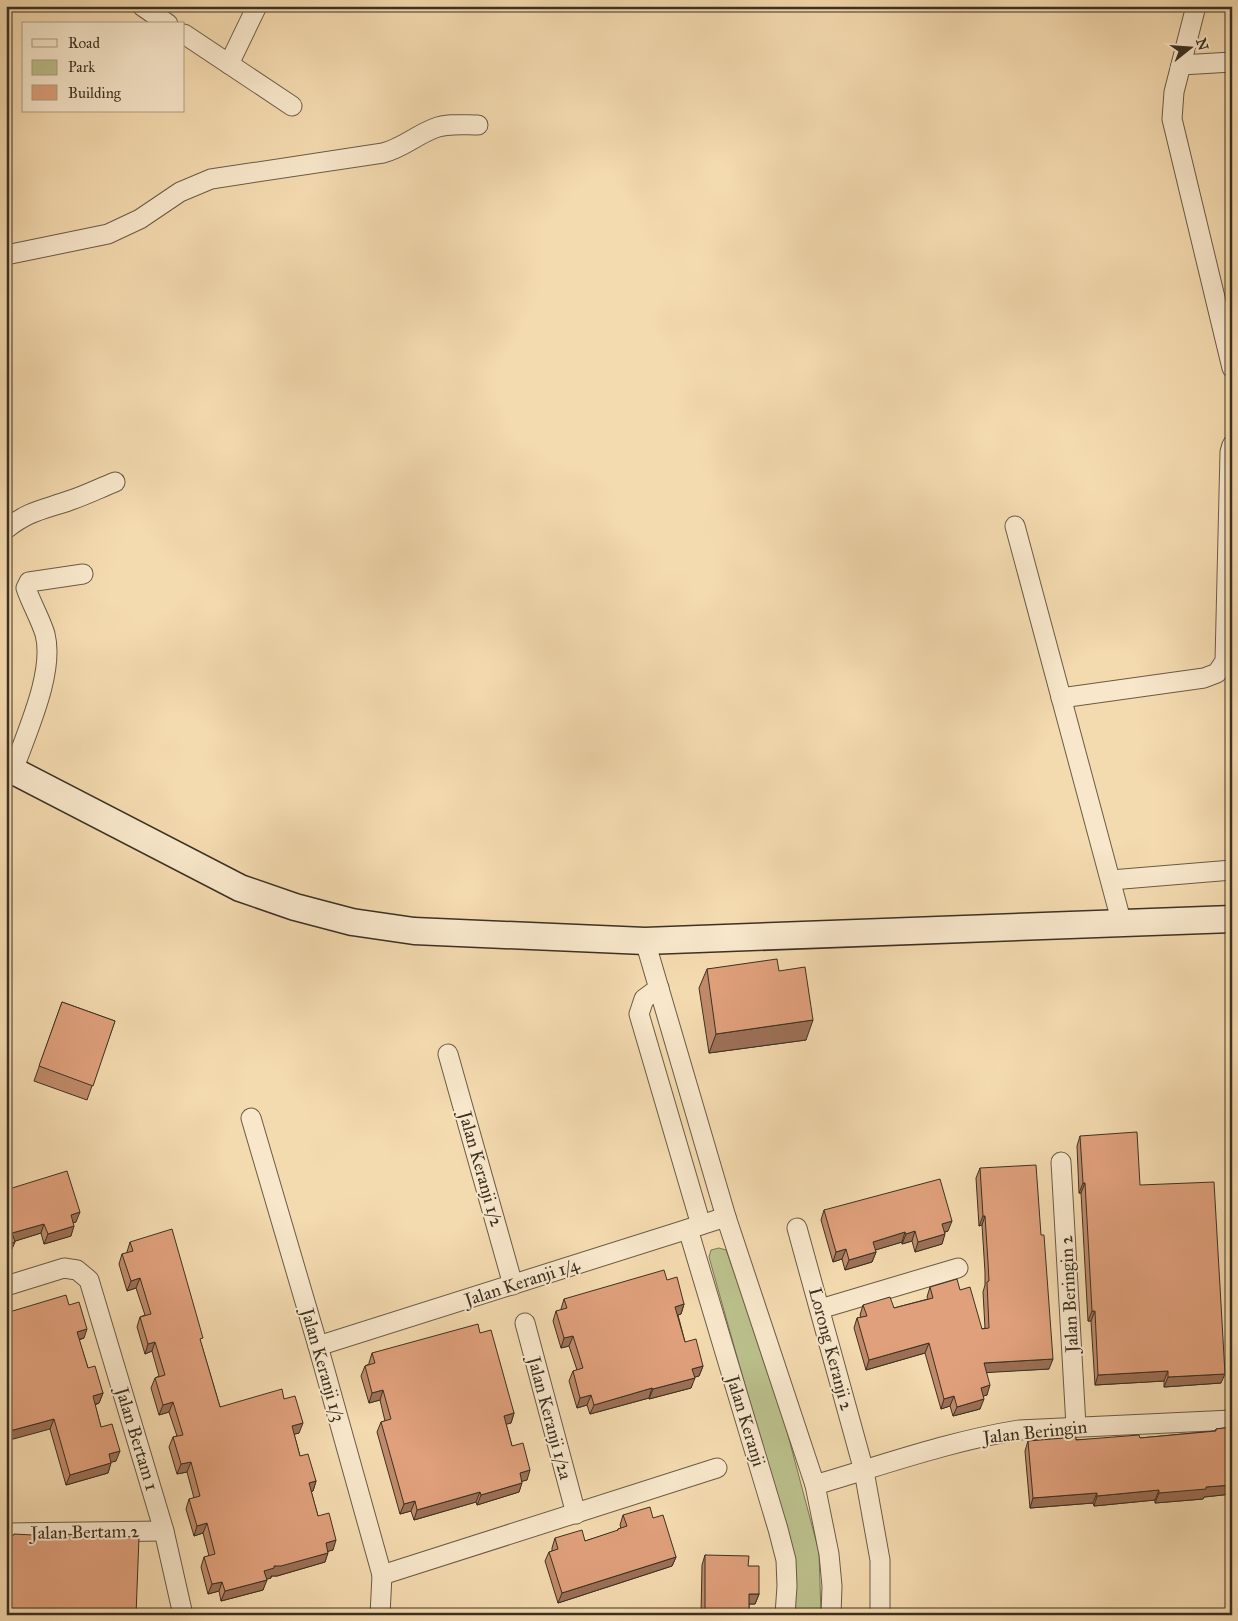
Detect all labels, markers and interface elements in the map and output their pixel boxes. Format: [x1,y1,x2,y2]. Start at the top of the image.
legend [22,22,185,112]
north arrow [1166,22,1216,72]
text: Road [68,34,100,52]
text: N [1192,36,1212,53]
text: Park [68,58,95,76]
text: Building [68,84,122,102]
street label: Jalan Keranji 1/2 [453,1107,508,1229]
street label: Jalan Beringin 2 [1055,1235,1084,1355]
street label: Jalan Keranji 1/4 [460,1253,583,1312]
street label: Lorong Keranji 2 [803,1285,858,1413]
street label: Jalan Keranji 1/3 [295,1304,350,1425]
street label: Jalan Keranji 1/2a [522,1352,577,1483]
street label: Jalan Keranji [720,1371,770,1470]
street label: Jalan Bertam 1 [109,1383,163,1494]
street label: Jalan Beringin [980,1416,1088,1450]
street label: Jalan Bertam 2 [29,1520,140,1545]

